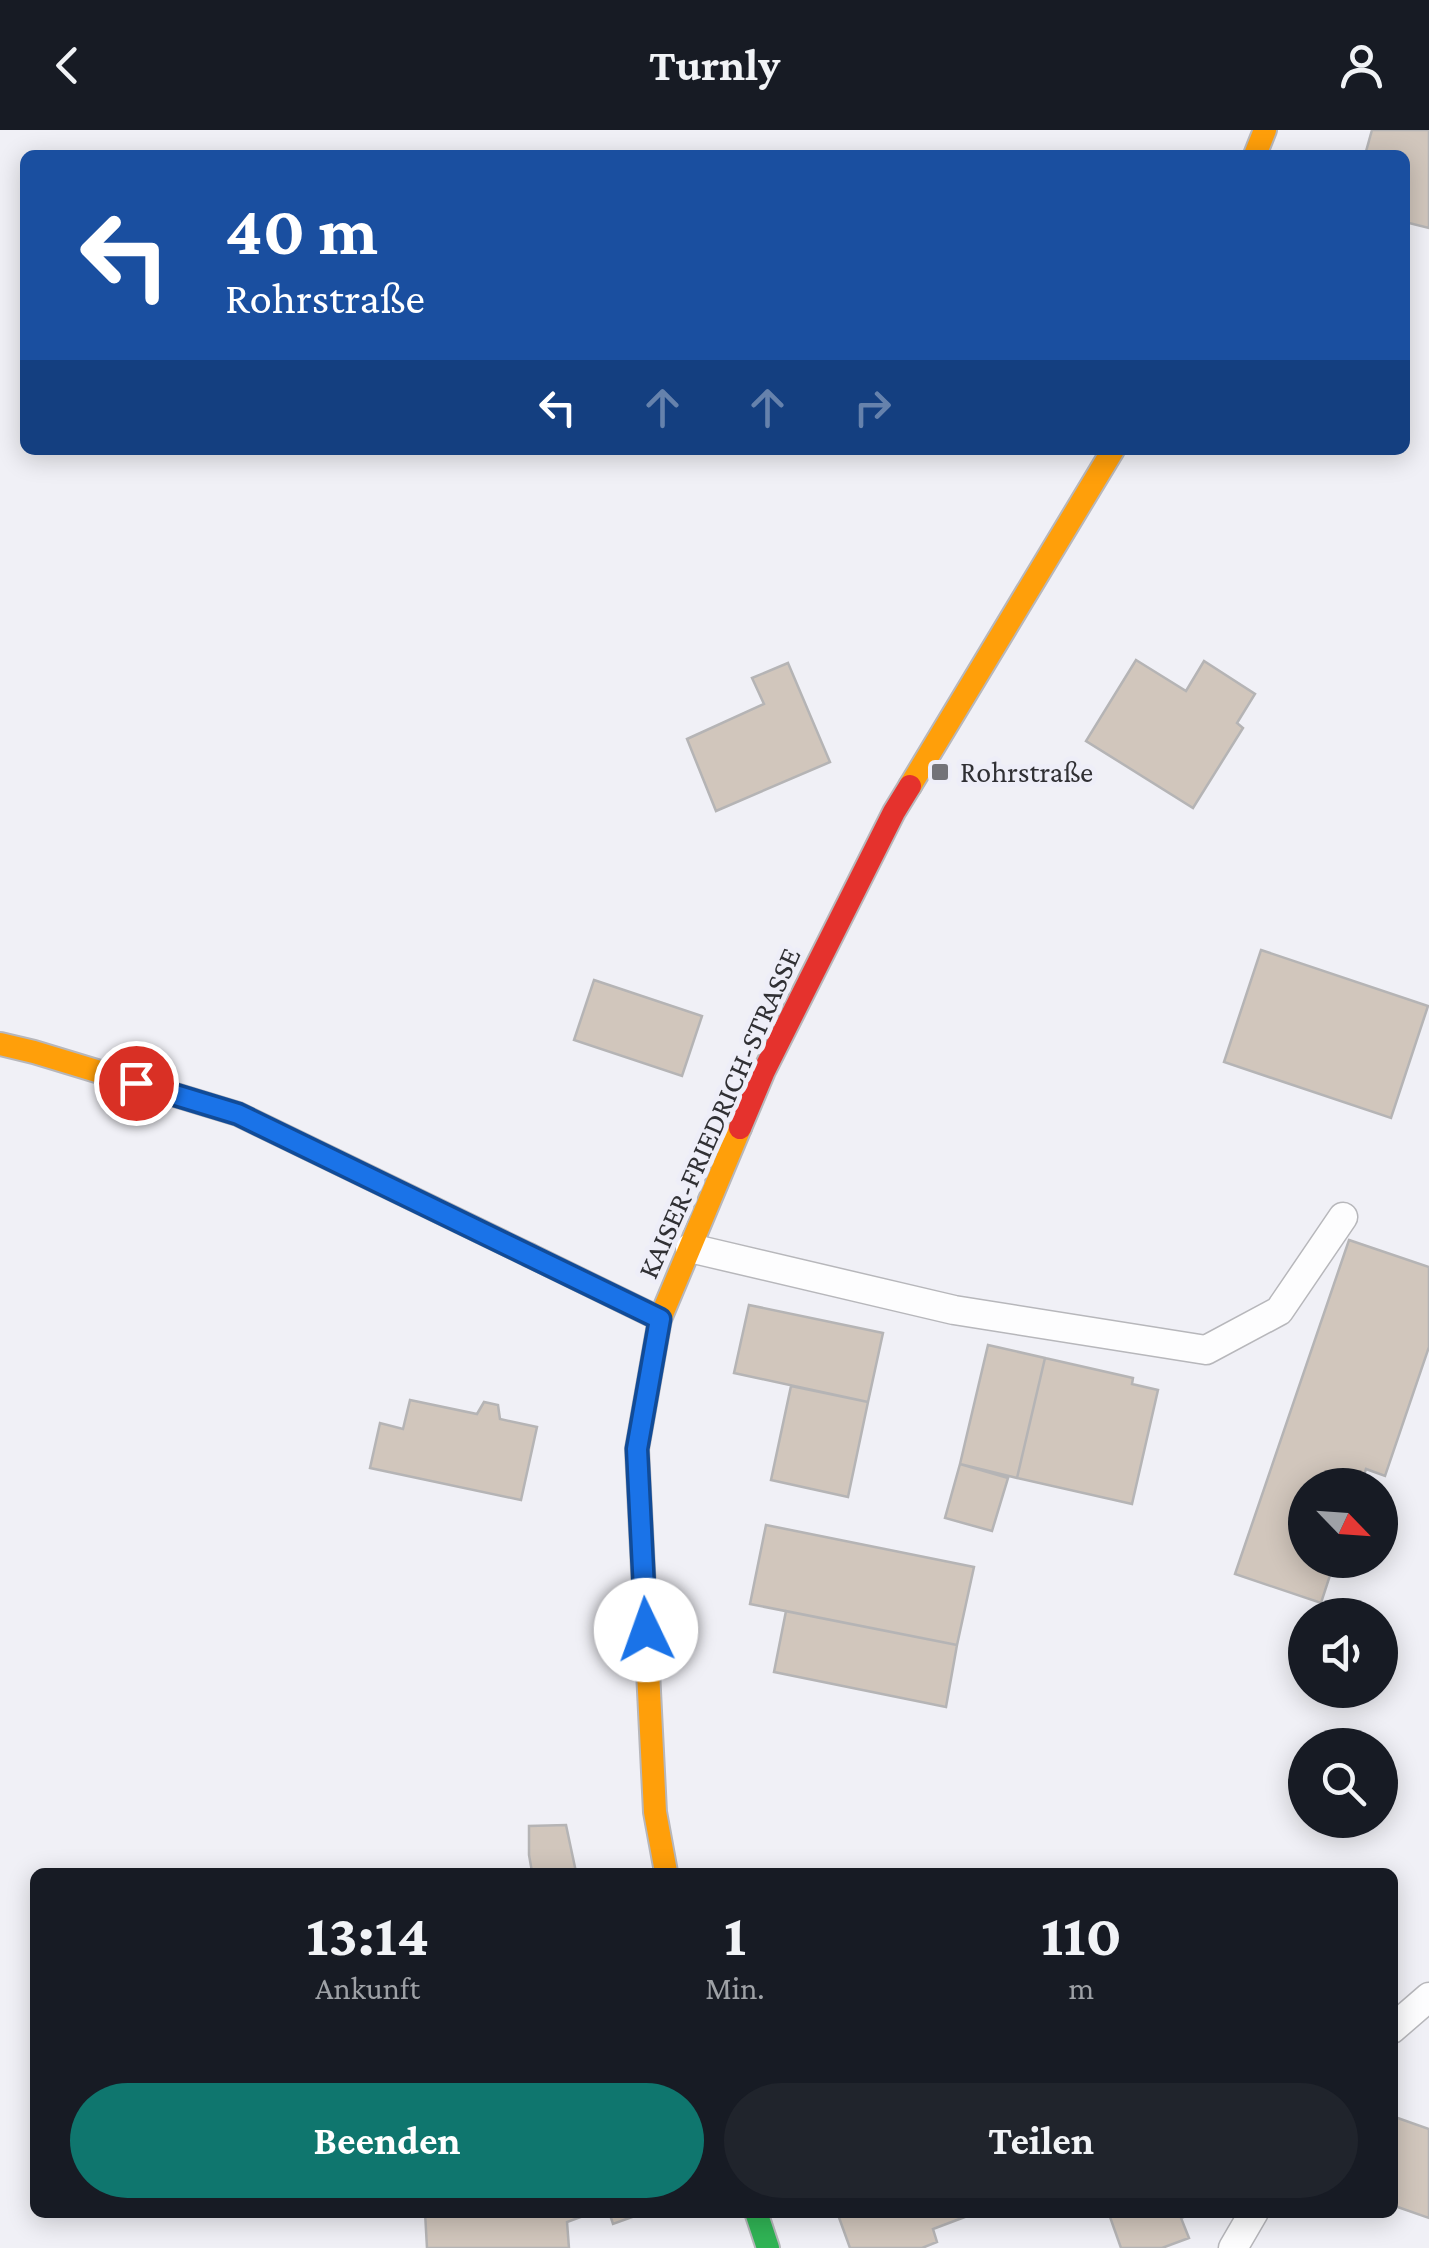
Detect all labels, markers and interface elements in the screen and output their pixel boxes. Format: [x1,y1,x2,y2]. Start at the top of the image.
icon: back [40,38,95,93]
icon: person [1334,38,1389,93]
text: Turnly [649,40,780,90]
icon: left [60,190,190,320]
text: 40 m [225,191,378,269]
text: Rohrstraße [225,273,425,323]
icon: left [530,380,585,435]
icon: ahead [635,380,690,435]
icon: ahead [740,380,795,435]
icon: right [845,380,900,435]
place label: Rohrstraße [960,755,1093,788]
marker: Rohrstraße [929,761,951,783]
street label: KAISER-FRIEDRICH-STRASSE [631,942,806,1283]
pin [94,1041,179,1126]
icon: arrive [109,1056,164,1111]
north arrow [1288,1468,1398,1578]
map controls [1288,1468,1398,1838]
position arrow [594,1578,698,1682]
button: sound [1288,1598,1398,1708]
button: search [1288,1728,1398,1838]
text: 13:14 [306,1901,429,1968]
text: 1 [724,1901,746,1968]
text: 110 [1041,1901,1122,1968]
text: Ankunft [315,1970,420,2006]
text: Min. [705,1970,765,2006]
text: m [1068,1970,1094,2006]
button: Beenden [70,2083,704,2198]
button: Teilen [724,2083,1358,2198]

